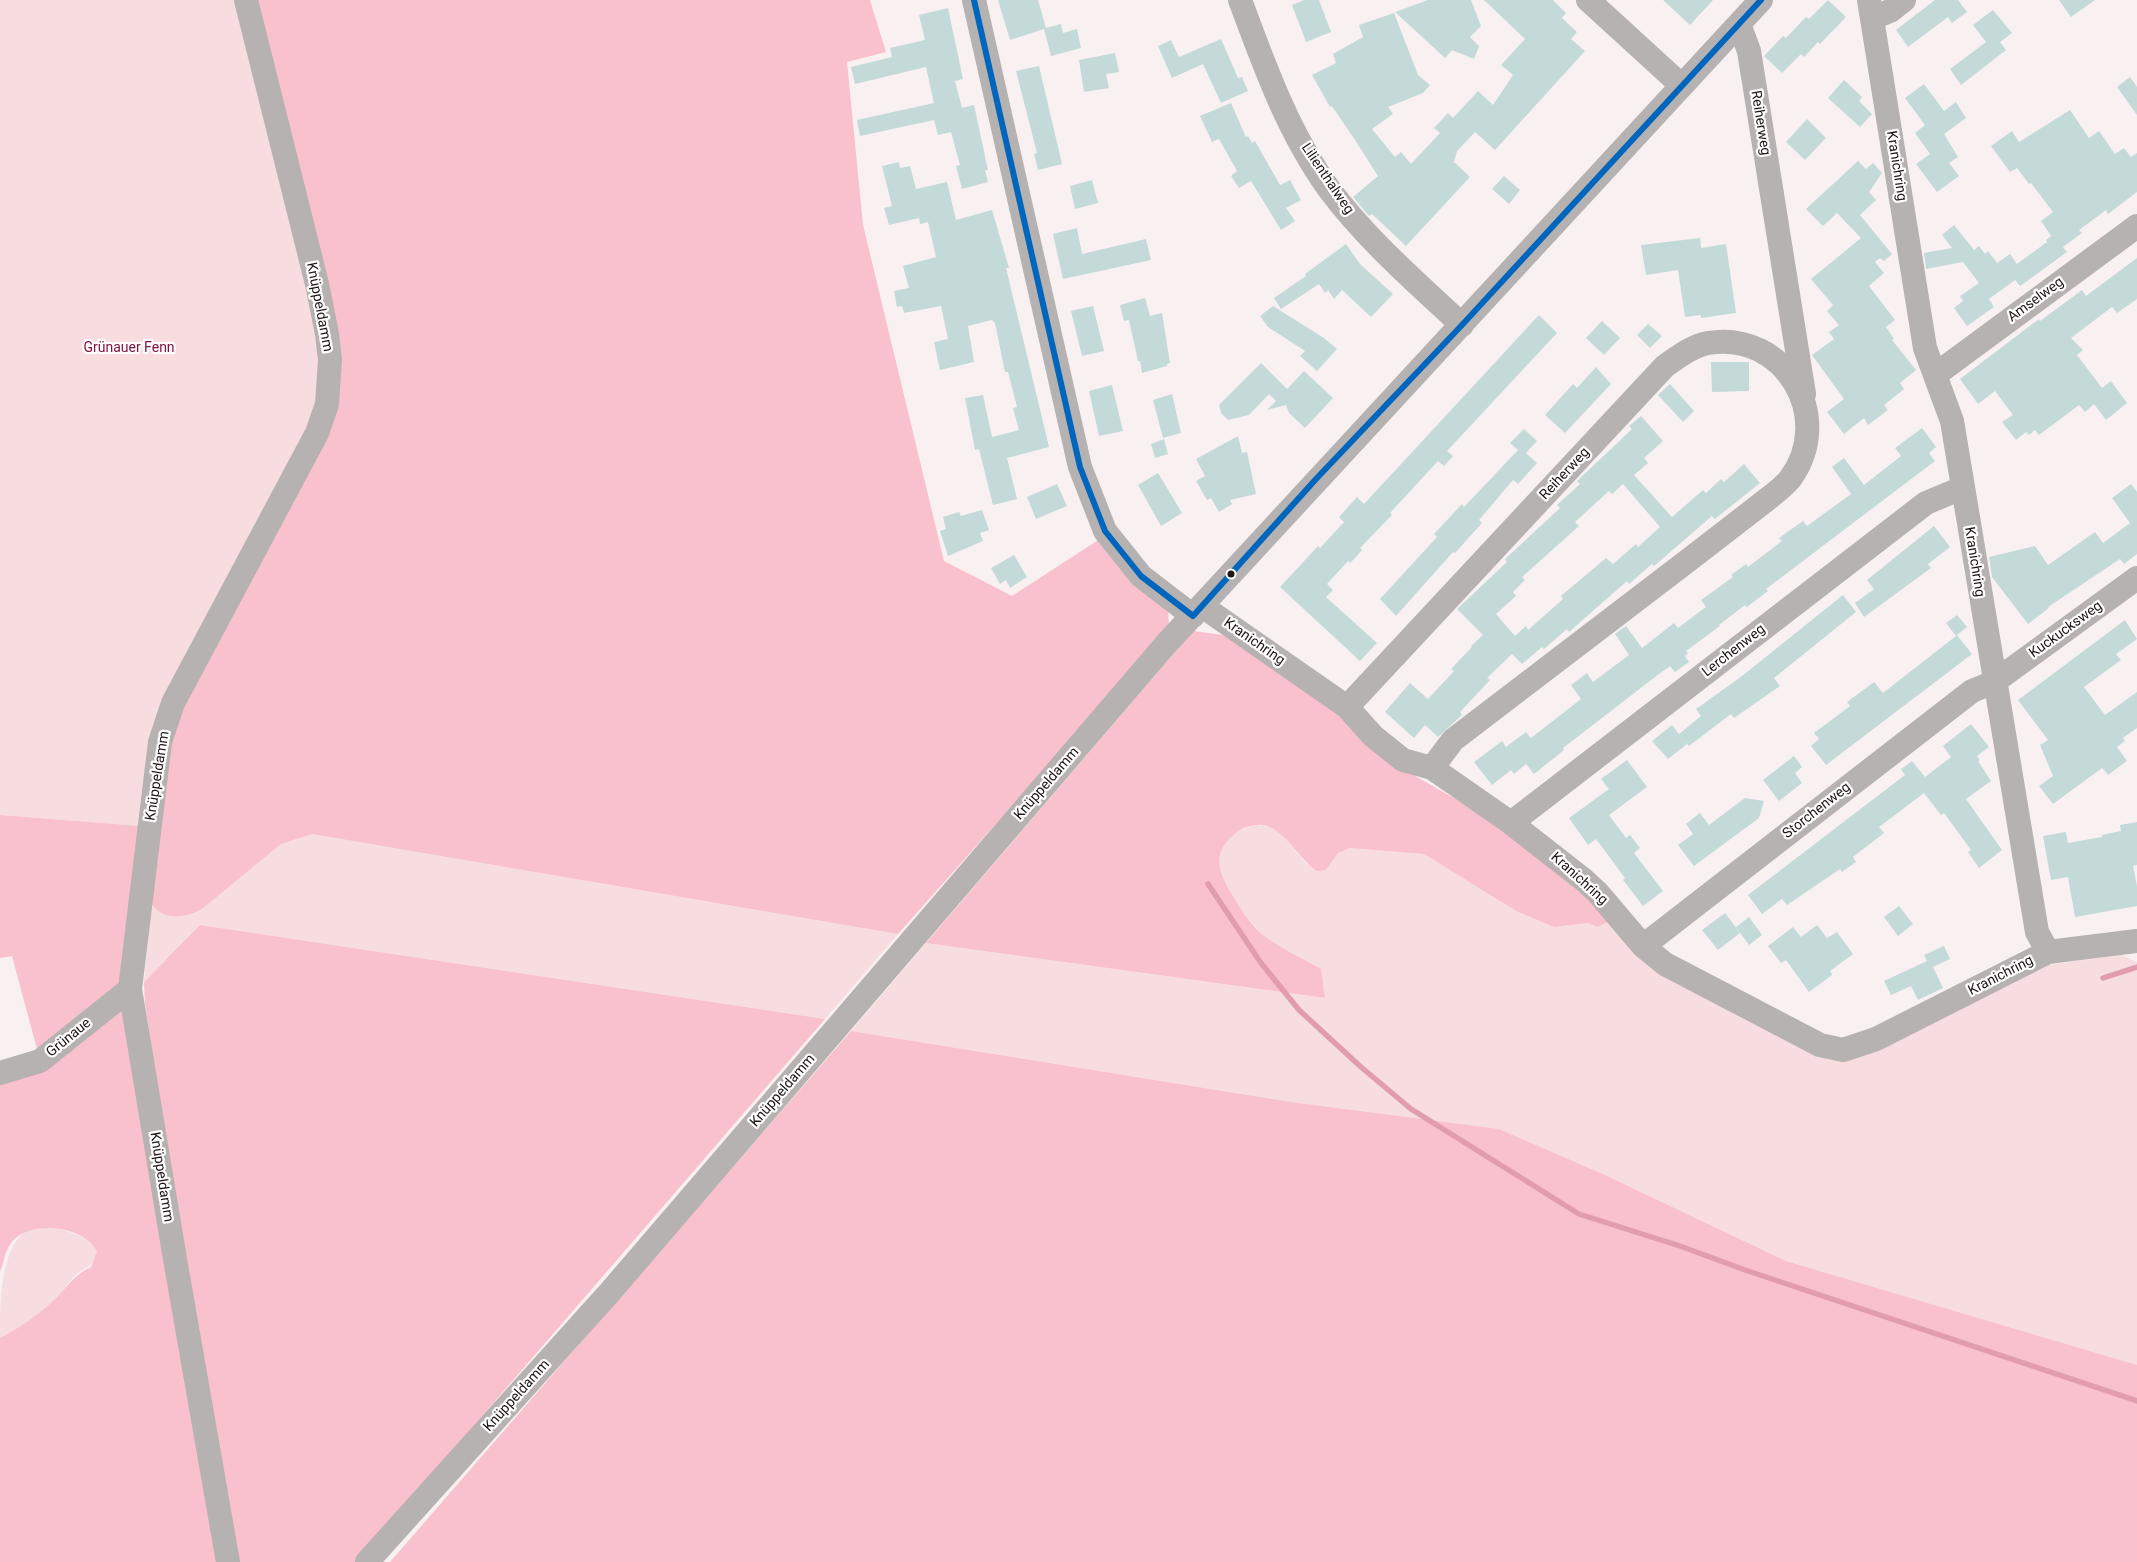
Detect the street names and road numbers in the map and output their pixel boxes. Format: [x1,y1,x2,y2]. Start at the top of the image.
street label: Reiherweg [1747,89,1773,157]
street label: Kranichring [1882,130,1910,202]
street label: Lilienthalweg [1297,140,1357,218]
street label: Knüppeldamm [302,261,336,353]
street label: Amselweg [2005,274,2067,326]
street label: Reiherweg [1537,444,1593,504]
street label: Kranichring [1960,526,1988,598]
street label: Kuckucksweg [2026,598,2106,662]
street label: Kranichring [1220,615,1288,669]
street label: Lerchenweg [1699,621,1769,681]
street label: Knüppeldamm [143,730,173,822]
street label: Knüppeldamm [1011,744,1083,824]
street label: Storchenweg [1780,779,1854,843]
street label: Kranichring [1547,849,1611,909]
street label: Kranichring [1966,952,2036,1000]
street label: Grünaue [43,1015,95,1061]
street label: Knüppeldamm [747,1051,819,1131]
street label: Knüppeldamm [146,1131,176,1223]
street label: Knüppeldamm [480,1357,554,1435]

